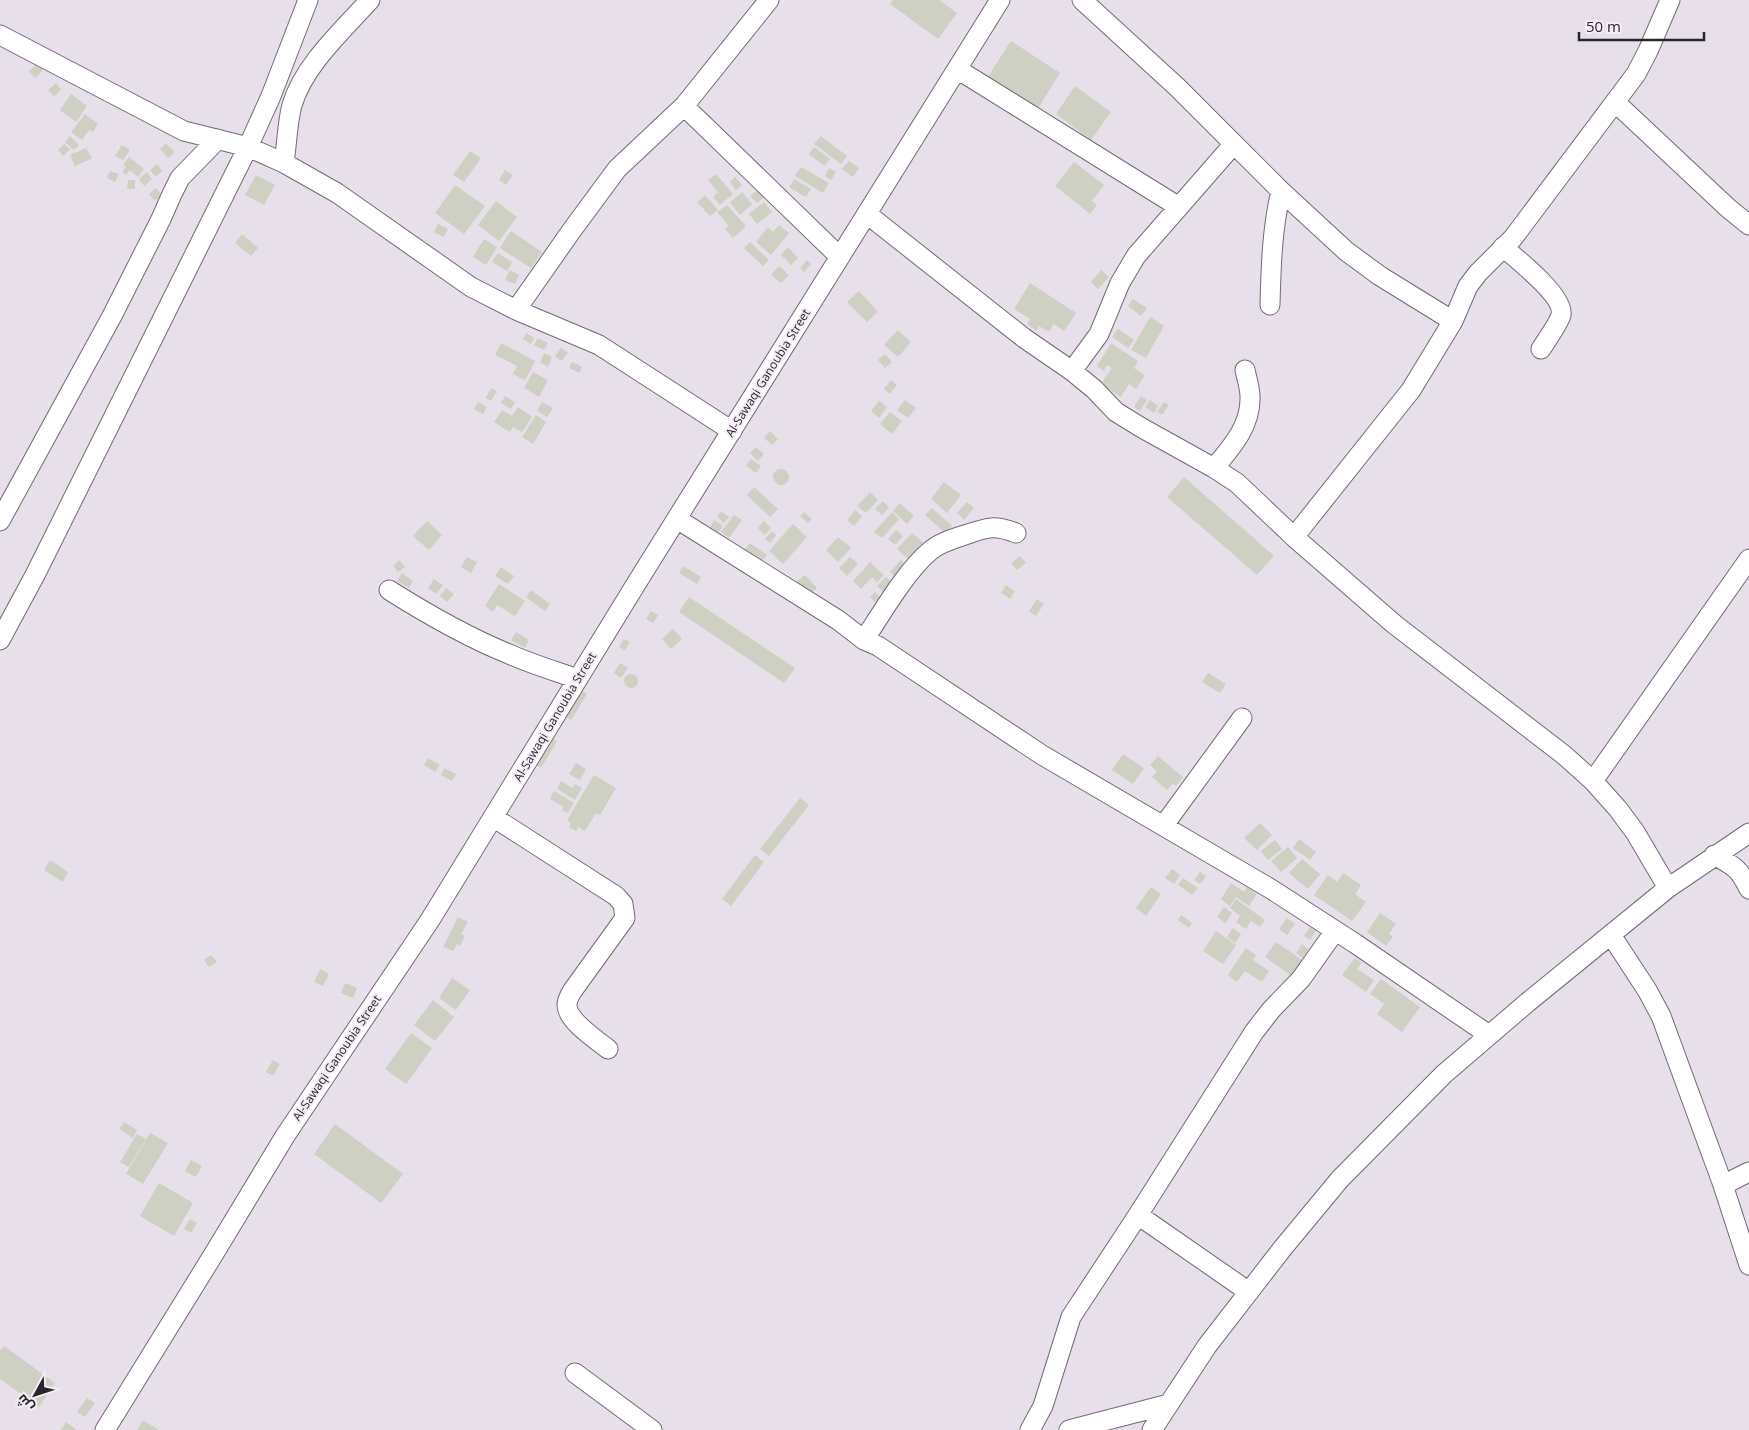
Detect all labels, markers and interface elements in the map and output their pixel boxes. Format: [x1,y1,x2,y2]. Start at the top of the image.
scale bar [1579,10,1704,42]
text: 50 m [1586,16,1621,36]
street label: Al-Sawaqi Ganoubia Street [721,305,814,440]
street label: Al-Sawaqi Ganoubia Street [509,649,600,785]
street label: Al-Sawaqi Ganoubia Street [288,992,385,1124]
north arrow [10,1370,60,1420]
text: ش [12,1391,38,1417]

